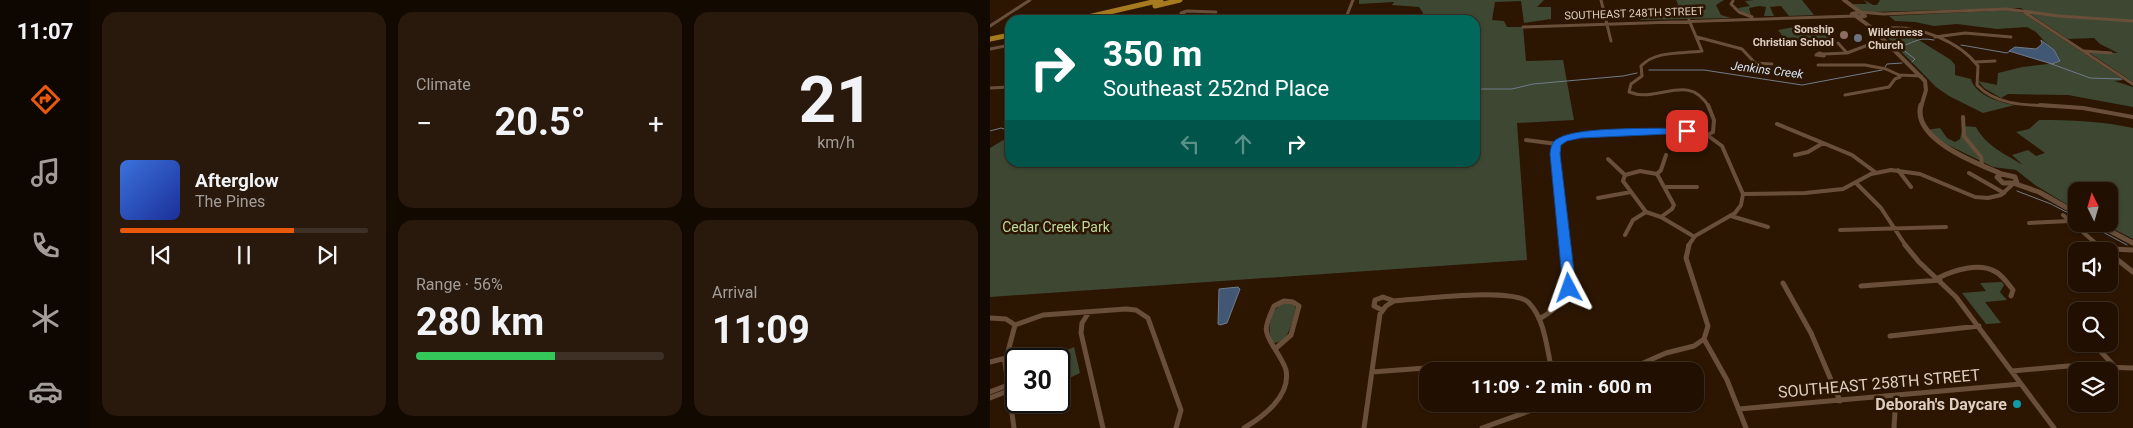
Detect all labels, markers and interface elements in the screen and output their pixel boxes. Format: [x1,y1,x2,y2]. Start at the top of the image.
street label: SOUTHEAST 248TH STREET [1564,5,1704,22]
text: 11:07 [17,19,73,44]
place label: Sonship Christian School [1753,23,1834,49]
place label: Wilderness Church [1868,26,1923,52]
marker: Sonship Christian School [1838,29,1850,41]
marker: Wilderness Church [1852,32,1864,44]
text: 350 m [1103,34,1202,75]
icon: right [1020,35,1085,100]
water label: Jenkins Creek [1730,59,1805,82]
text: 21 [799,62,873,138]
text: Climate [416,75,471,94]
text: Southeast 252nd Place [1103,76,1329,101]
icon: directions [28,82,63,117]
text: 20.5° [494,100,586,144]
text: − [416,107,432,140]
text: + [648,107,664,140]
pin [1666,110,1708,152]
icon: arrive [1673,117,1701,145]
icon: left [1176,130,1204,158]
icon: ahead [1229,130,1257,158]
icon: right [1282,130,1310,158]
text: km/h [817,133,855,152]
icon: music [28,155,63,190]
text: Afterglow [195,169,279,192]
north arrow [2068,182,2118,232]
map controls [2068,182,2118,412]
text: The Pines [195,192,265,211]
park label: Cedar Creek Park [1002,219,1111,235]
icon: phone [28,228,63,263]
icon: previous [147,241,175,269]
icon: pause [230,241,258,269]
icon: next [313,241,341,269]
button: sound [2068,242,2118,292]
position arrow [1542,261,1594,313]
text: Range · 56% [416,275,503,294]
text: Arrival [712,283,757,302]
text: 280 km [416,300,544,344]
icon: climate [28,301,63,336]
button: search [2068,302,2118,352]
text: 11:09 [712,308,810,352]
speed limit sign: 30 [1005,348,1070,413]
button: layers [2068,362,2118,412]
street label: SOUTHEAST 258TH STREET [1777,365,1981,402]
icon: car [28,374,63,409]
text: 11:09 · 2 min · 600 m [1471,375,1652,398]
place label: Deborah's Daycare [1875,395,2007,414]
marker: Deborah's Daycare [2011,398,2023,410]

